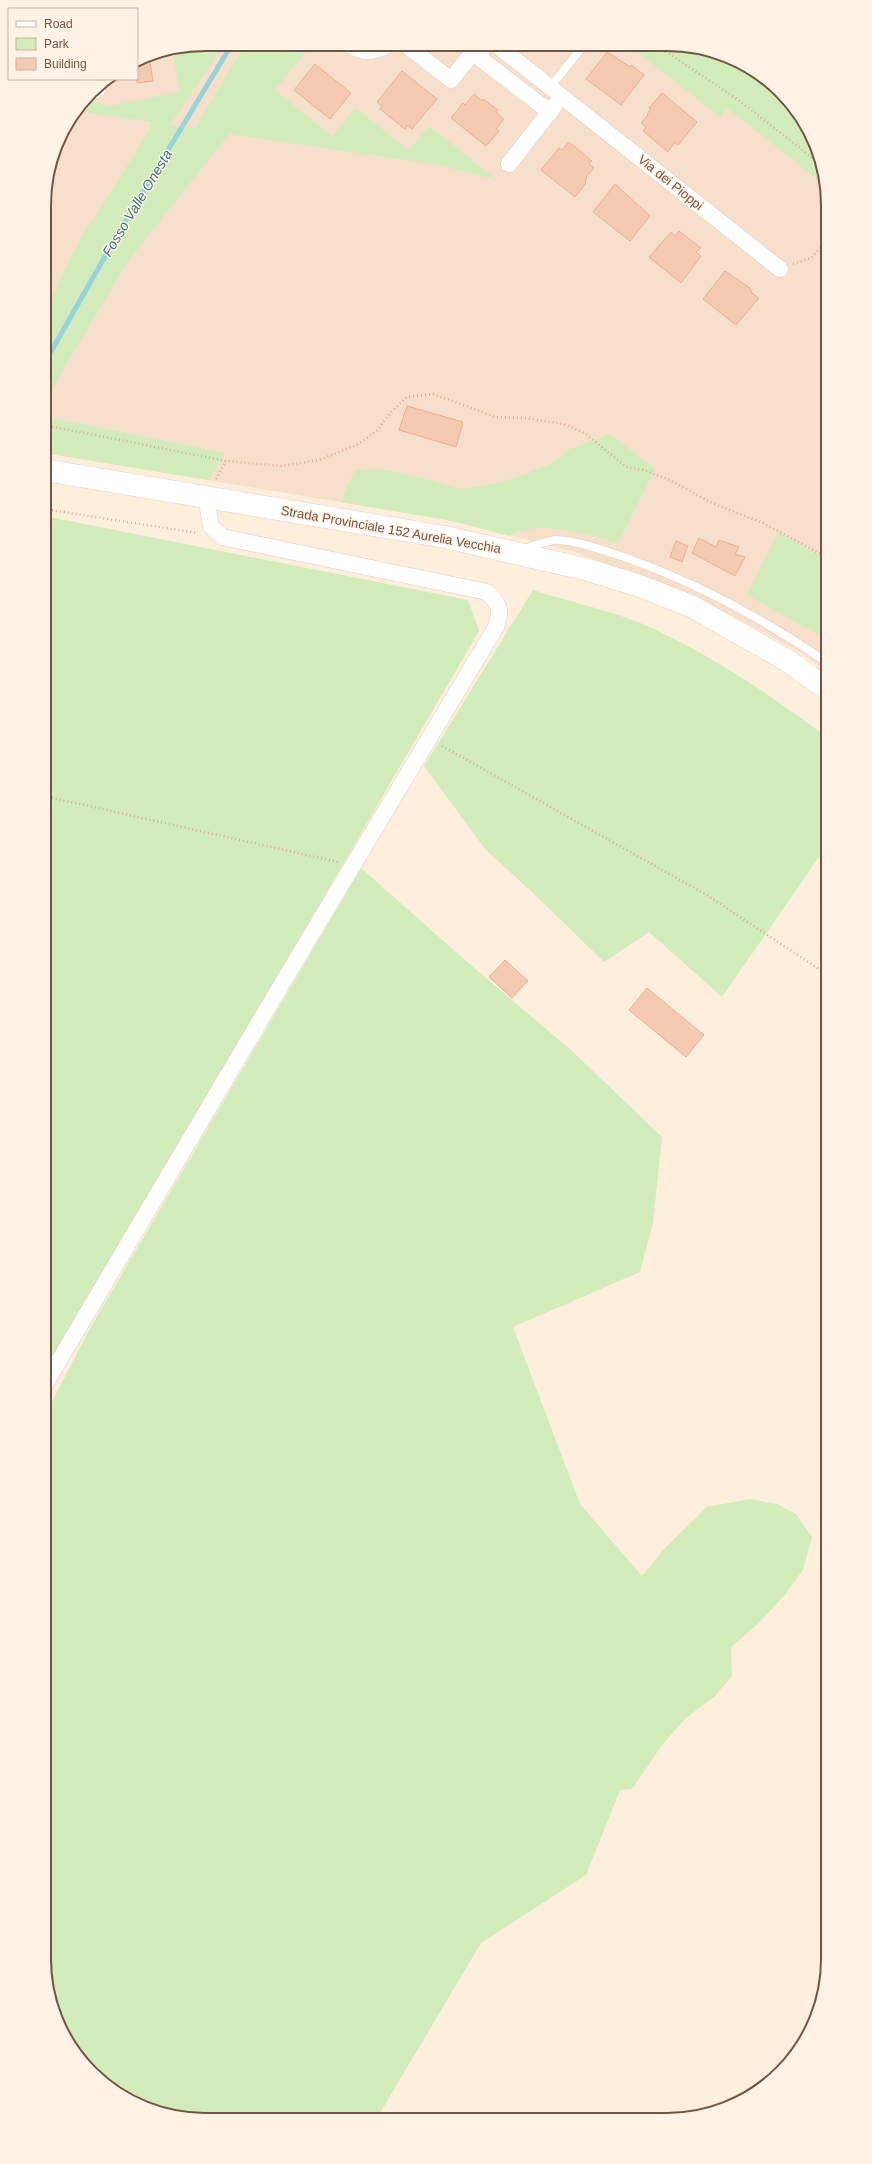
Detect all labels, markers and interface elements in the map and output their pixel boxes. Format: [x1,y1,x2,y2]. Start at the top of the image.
legend [8,8,138,80]
text: Road [44,17,73,31]
text: Park [44,37,70,51]
text: Building [44,57,87,71]
water label: Fosso Valle Onesta [99,147,175,259]
street label: Via dei Pioppi [635,152,706,213]
street label: Strada Provinciale 152 Aurelia Vecchia [280,503,503,556]

